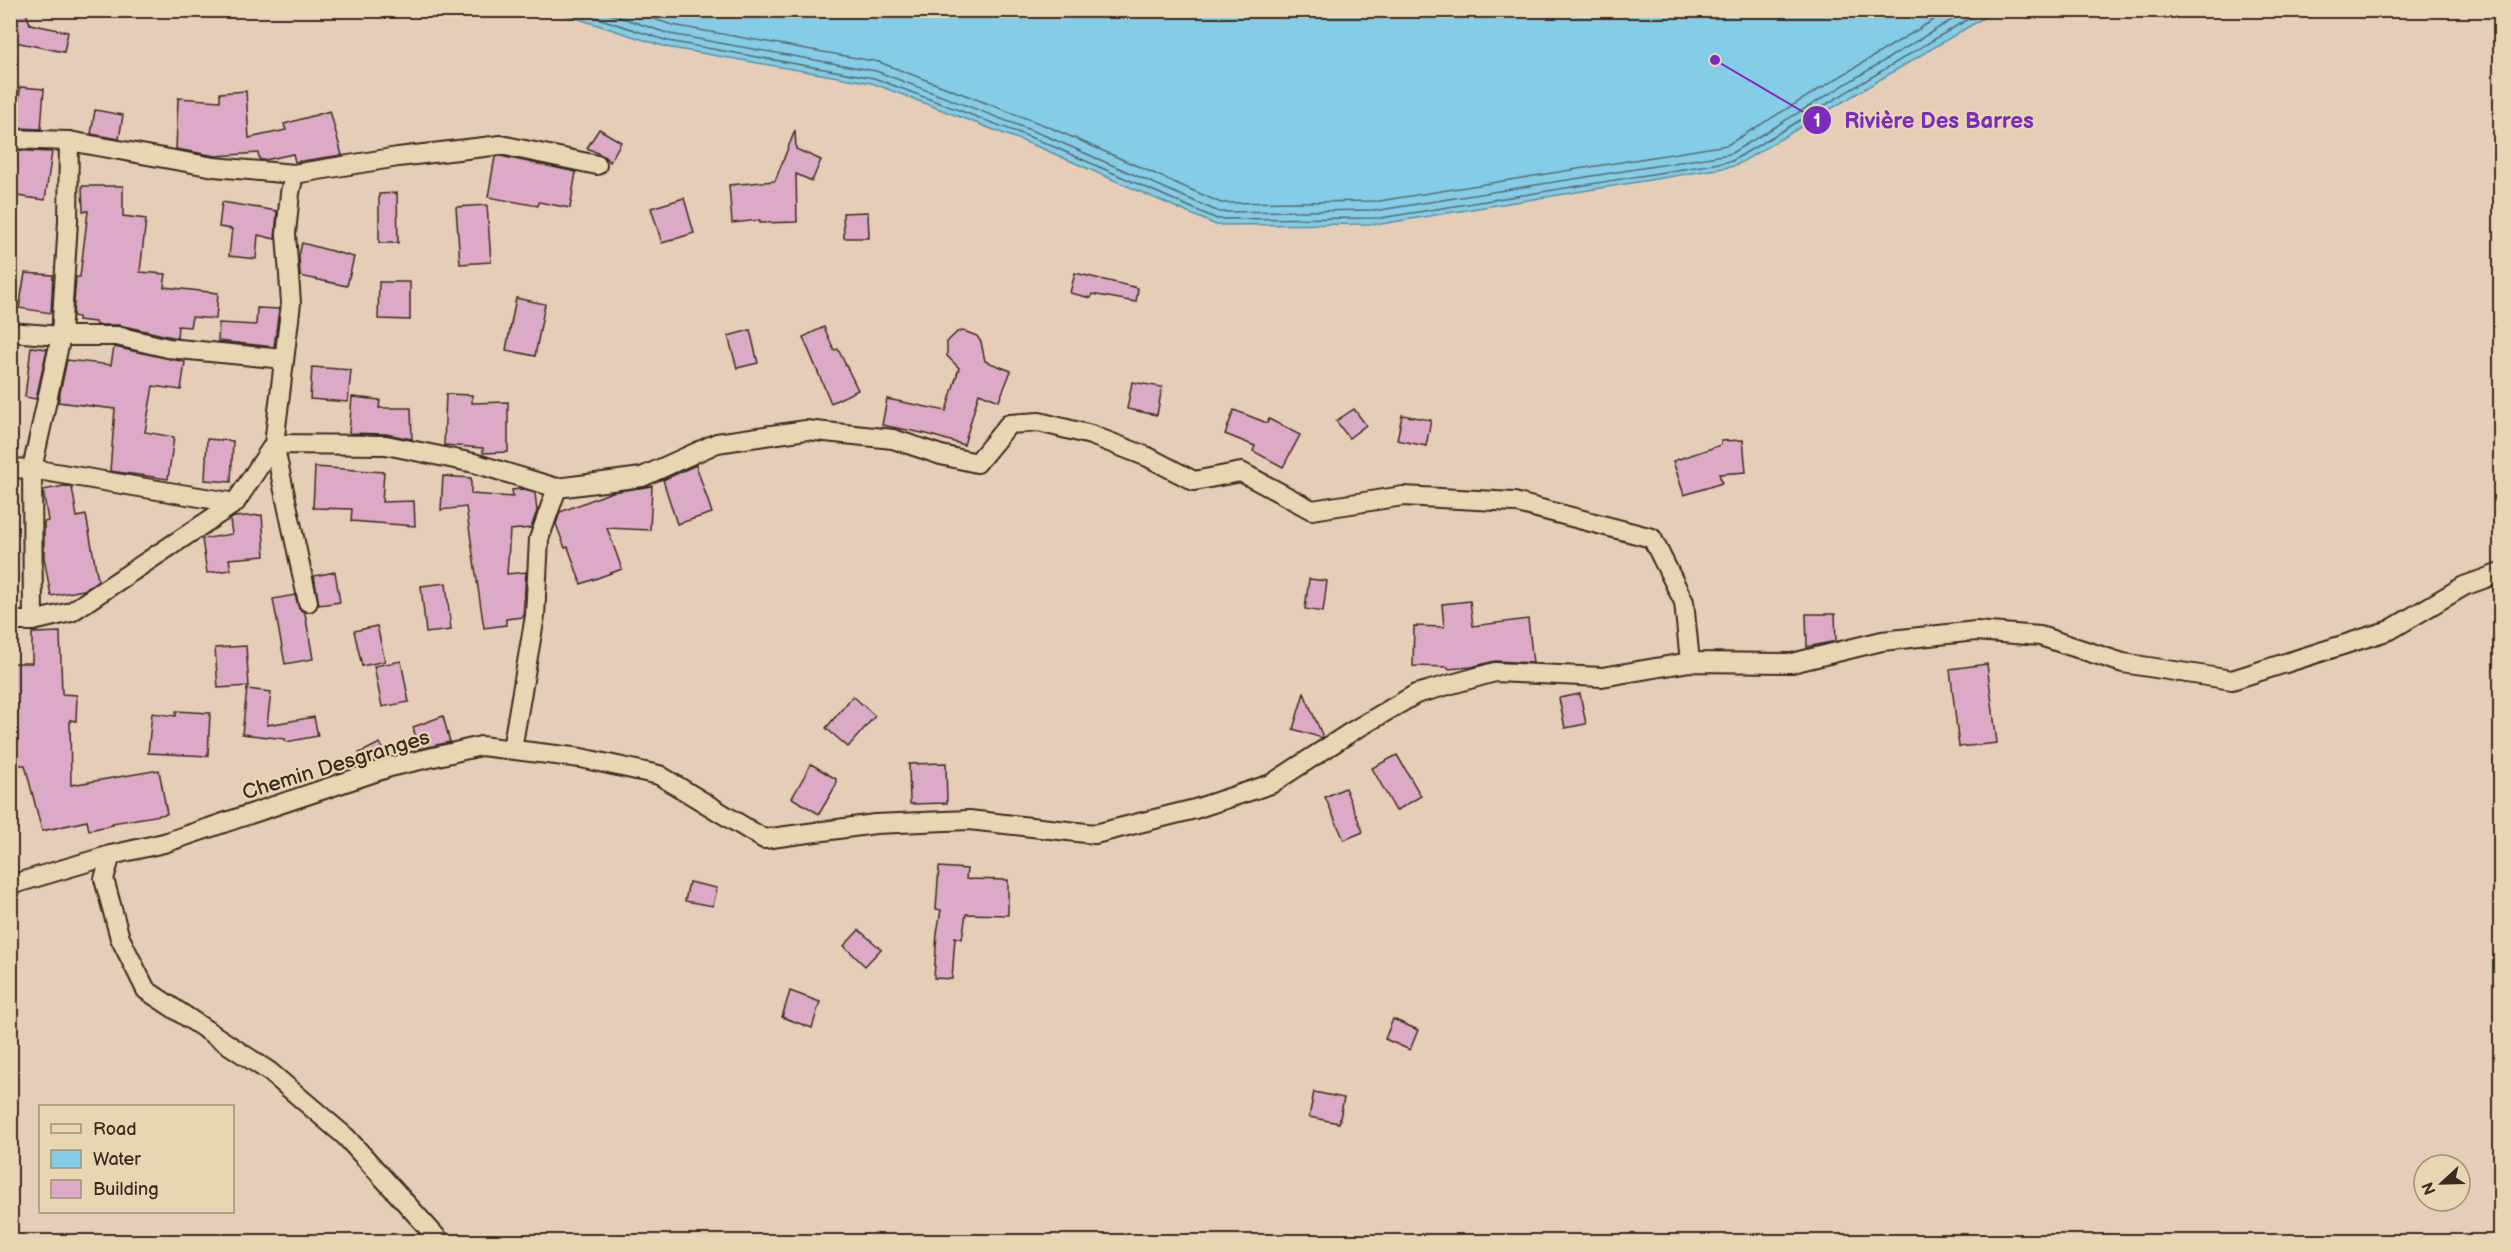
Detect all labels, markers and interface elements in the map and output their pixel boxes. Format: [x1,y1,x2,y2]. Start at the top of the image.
callout: Rivière Des Barres [1802,100,2046,140]
text: Rivière Des Barres [1844,108,2034,135]
text: 1 [1813,111,1821,132]
street label: Chemin Desgranges [239,725,433,805]
legend [39,1105,234,1213]
text: Road [93,1119,137,1140]
text: Water [93,1149,141,1170]
north arrow [2412,1153,2472,1213]
text: Building [93,1179,159,1200]
text: N [2418,1179,2441,1197]

